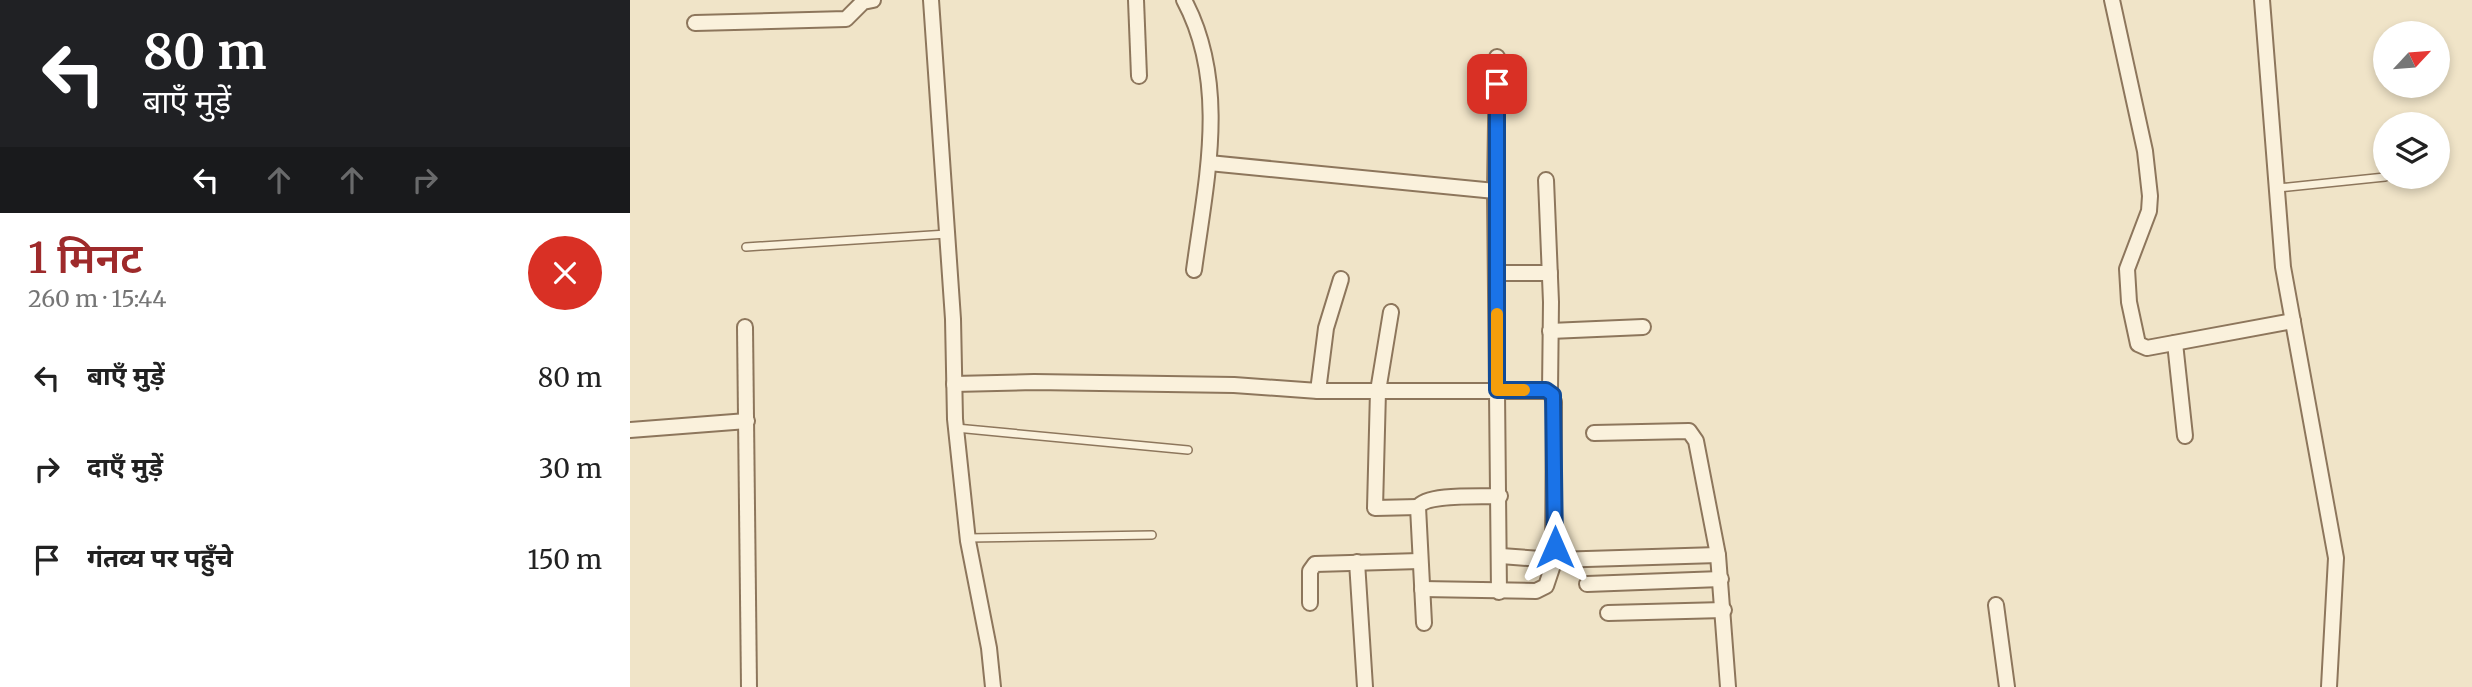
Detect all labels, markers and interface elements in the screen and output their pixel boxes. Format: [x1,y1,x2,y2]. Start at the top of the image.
text: 80 m [143,21,266,82]
north arrow [2373,21,2450,98]
map controls [2373,21,2450,189]
icon: left [28,28,119,119]
pin [1467,54,1527,114]
icon: arrive [1478,65,1516,103]
text: बाएँ मुड़ें [143,82,231,122]
button: layers [2373,112,2450,189]
icon: left [187,161,225,199]
icon: ahead [260,161,298,199]
icon: ahead [333,161,371,199]
icon: right [406,161,444,199]
text: 1 मिनट [28,232,142,284]
button: close [528,236,602,310]
text: 260 m · 15:44 [28,284,166,313]
icon: left [28,359,66,397]
text: बाएँ मुड़ें [87,359,164,392]
text: 80 m [538,361,602,394]
icon: right [28,450,66,488]
text: दाएँ मुड़ें [87,450,163,483]
text: 30 m [539,452,602,485]
position arrow [1518,510,1592,584]
icon: arrive [28,541,66,579]
text: गंतव्य पर पहुँचे [87,541,233,574]
text: 150 m [528,543,602,576]

